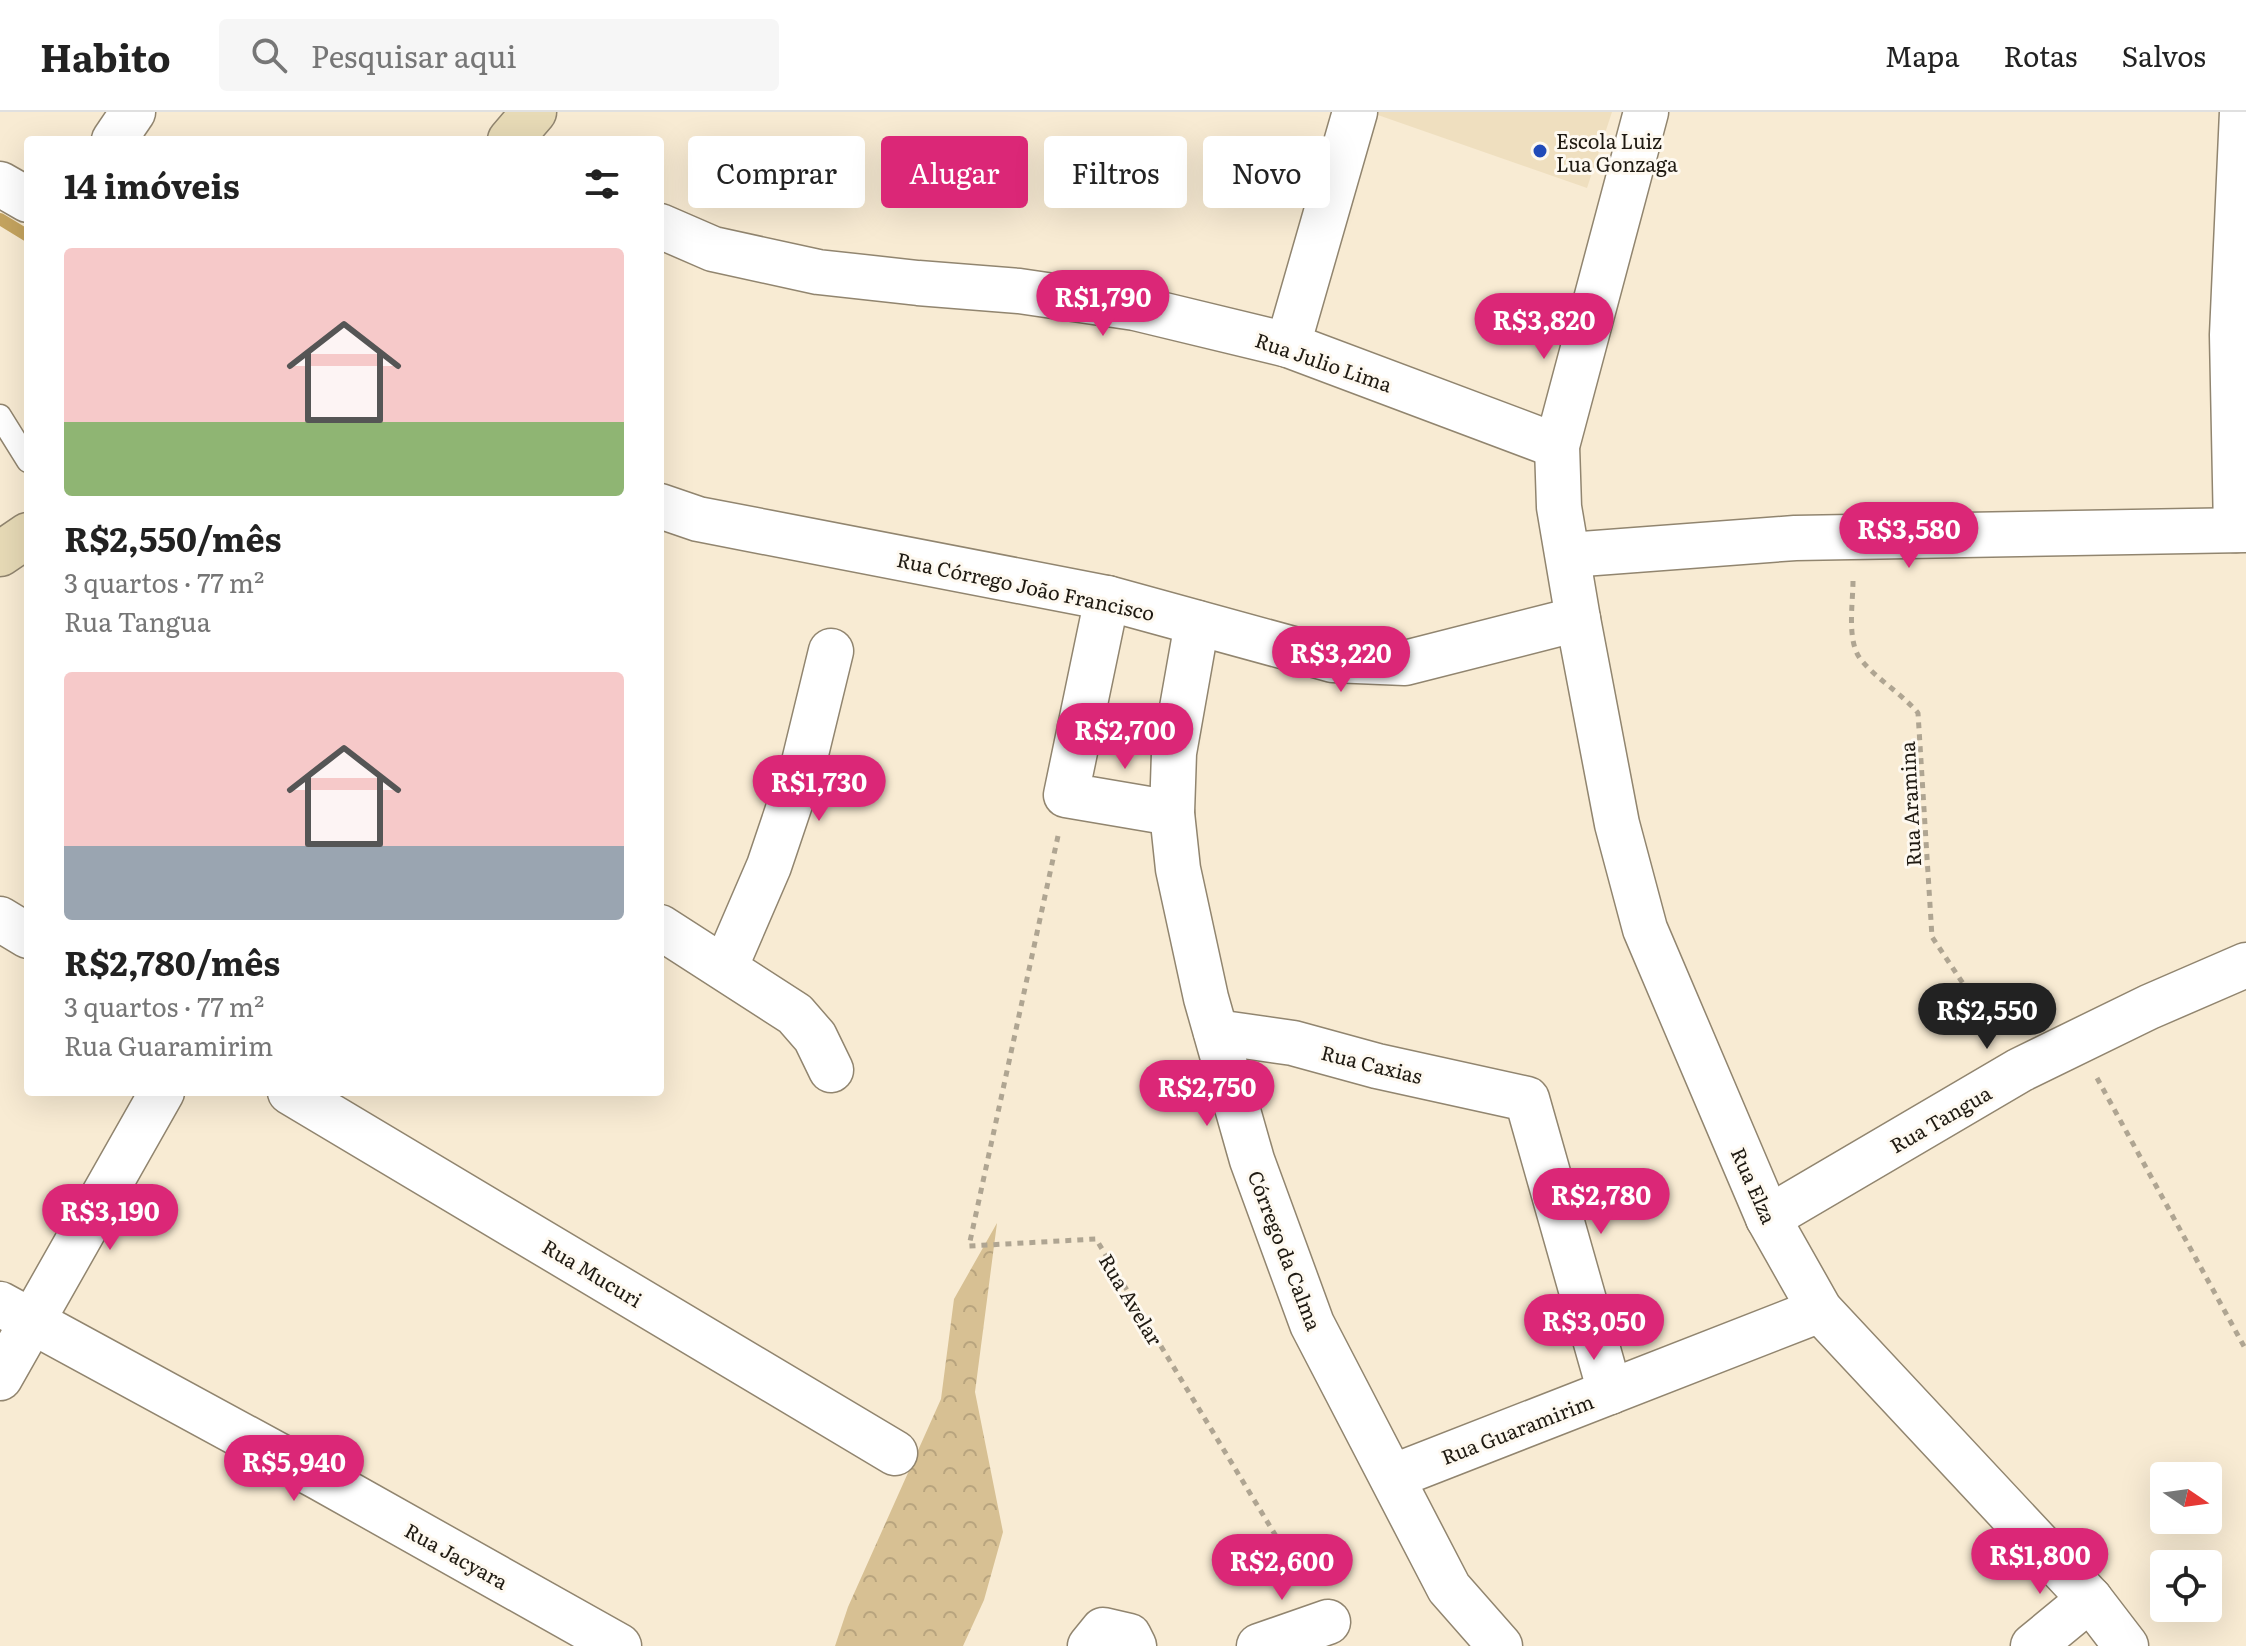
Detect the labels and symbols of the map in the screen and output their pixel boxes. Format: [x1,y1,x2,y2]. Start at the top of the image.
place label: Escola Luiz Lua Gonzaga [1556,125,1678,178]
marker: Escola Luiz Lua Gonzaga [1531,142,1549,160]
pin: R$1,790 [1029,270,1177,338]
pin: R$3,820 [1470,293,1618,361]
street label: Rua Julio Lima [1252,324,1397,399]
pin: R$3,580 [1835,502,1983,570]
street label: Rua Córrego João Francisco [894,543,1158,627]
pin: R$3,220 [1267,626,1415,694]
pin: R$2,700 [1051,703,1199,771]
street label: Rua Aramina [1891,740,1927,867]
pin: R$1,730 [745,755,893,823]
pin: R$2,550 [1913,983,2061,1051]
street label: Rua Caxias [1318,1036,1426,1090]
pin: R$2,750 [1133,1060,1281,1128]
street label: Rua Tangua [1884,1077,1997,1159]
street label: Rua Elza [1725,1142,1785,1228]
street label: Córrego da Calma [1242,1166,1330,1335]
pin: R$2,780 [1527,1168,1675,1236]
pin: R$3,190 [36,1184,184,1252]
street label: Rua Mucuri [537,1230,649,1314]
street label: Rua Avelar [1093,1248,1171,1351]
pin: R$3,050 [1520,1294,1668,1362]
street label: Rua Guaramirim [1436,1385,1598,1471]
pin: R$5,940 [220,1435,368,1503]
north arrow [2150,1462,2222,1534]
street label: Rua Jacyara [400,1514,514,1596]
pin: R$1,800 [1966,1528,2114,1596]
pin: R$2,600 [1208,1534,1356,1602]

